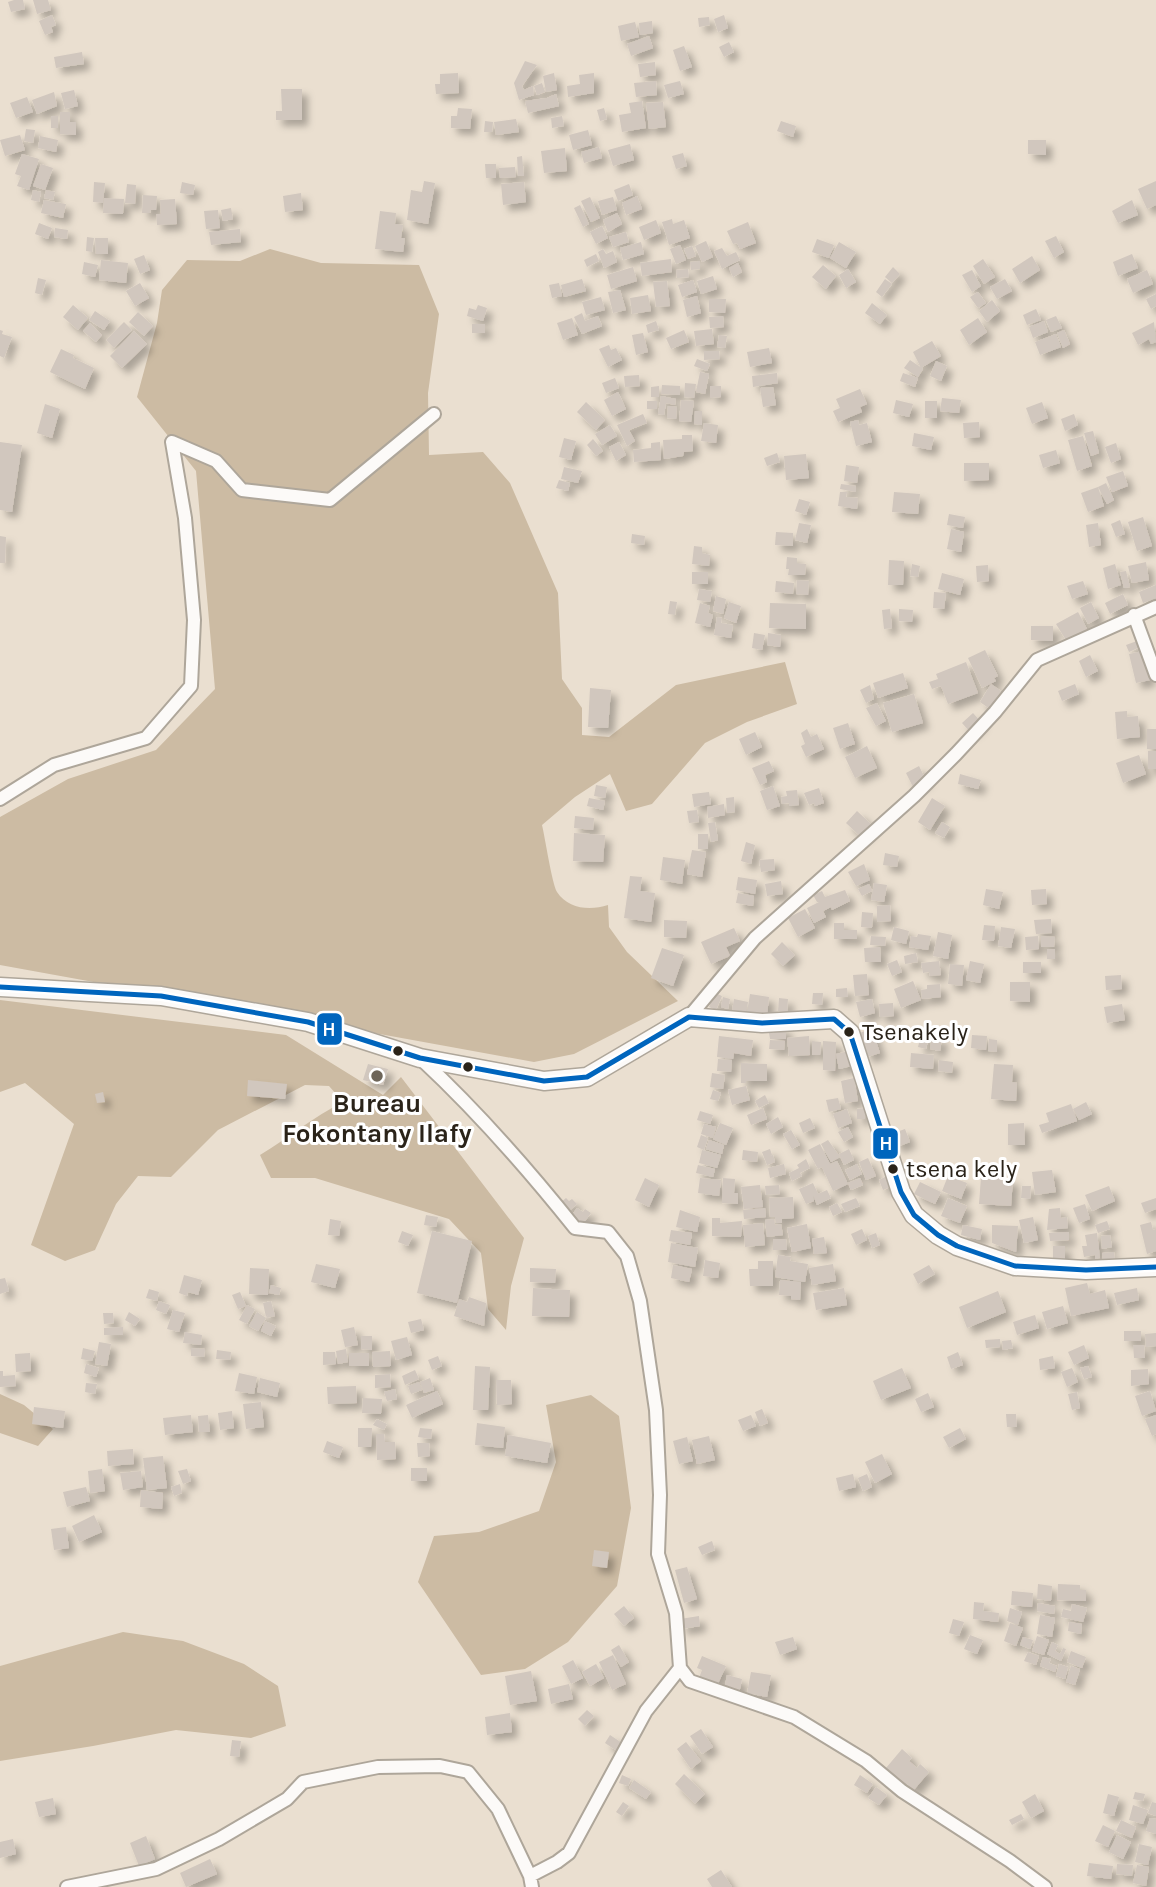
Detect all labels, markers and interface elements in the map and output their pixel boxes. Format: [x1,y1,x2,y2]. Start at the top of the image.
line badge: H [316,1012,343,1046]
place label: Tsenakely [862,1018,968,1046]
text: H [322,1019,336,1041]
marker: Tsenakely [842,1025,856,1039]
unlabelled marker [391,1044,405,1058]
unlabelled marker [461,1060,475,1074]
marker: Bureau Fokontany Ilafy [369,1068,385,1084]
place label: Bureau Fokontany Ilafy [282,1088,472,1149]
line badge: H [872,1127,899,1160]
text: H [879,1133,893,1155]
place label: tsena kely [906,1155,1017,1183]
marker: tsena kely [886,1162,900,1176]

